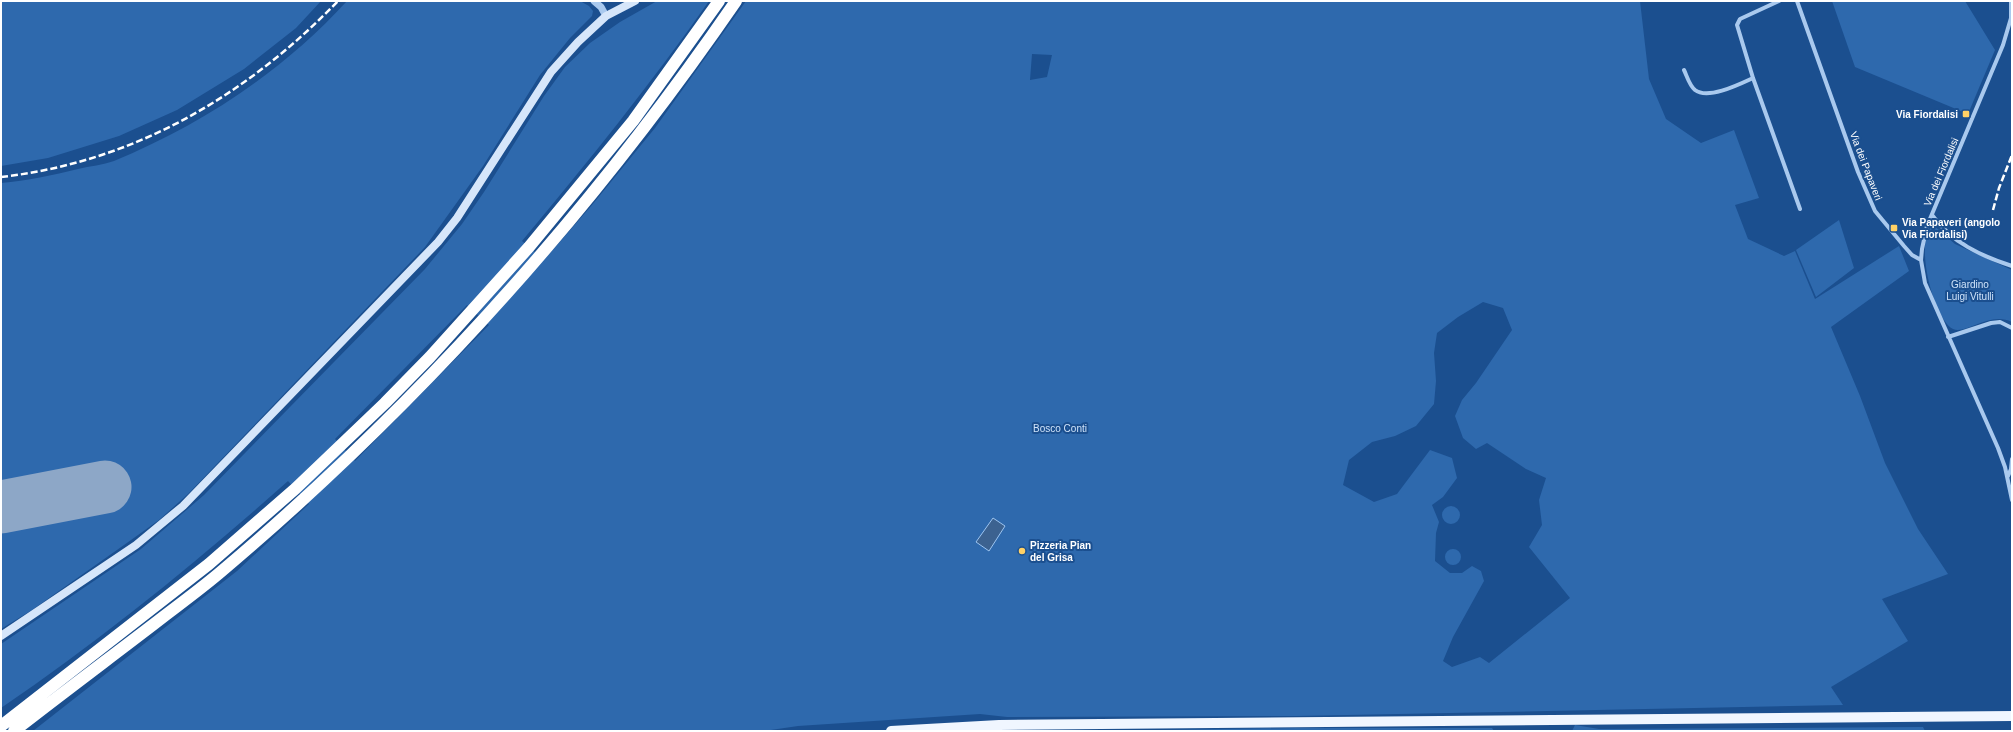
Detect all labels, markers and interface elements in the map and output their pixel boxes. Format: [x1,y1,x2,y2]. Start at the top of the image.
place label: Via Fiordalisi [1896,109,1958,120]
marker: Via Fiordalisi [1961,109,1971,119]
street label: Via dei Papaveri [1848,130,1884,202]
street label: Via dei Fiordalisi [1922,136,1960,208]
place label: Via Papaveri (angolo Via Fiordalisi) [1902,217,2000,240]
marker: Via Papaveri (angolo Via Fiordalisi) [1889,223,1899,233]
park label: Giardino Luigi Vitulli [1946,279,1994,302]
park label: Bosco Conti [1033,423,1087,434]
place label: Pizzeria Pian del Grisa [1030,540,1091,563]
marker: Pizzeria Pian del Grisa [1017,546,1027,556]

